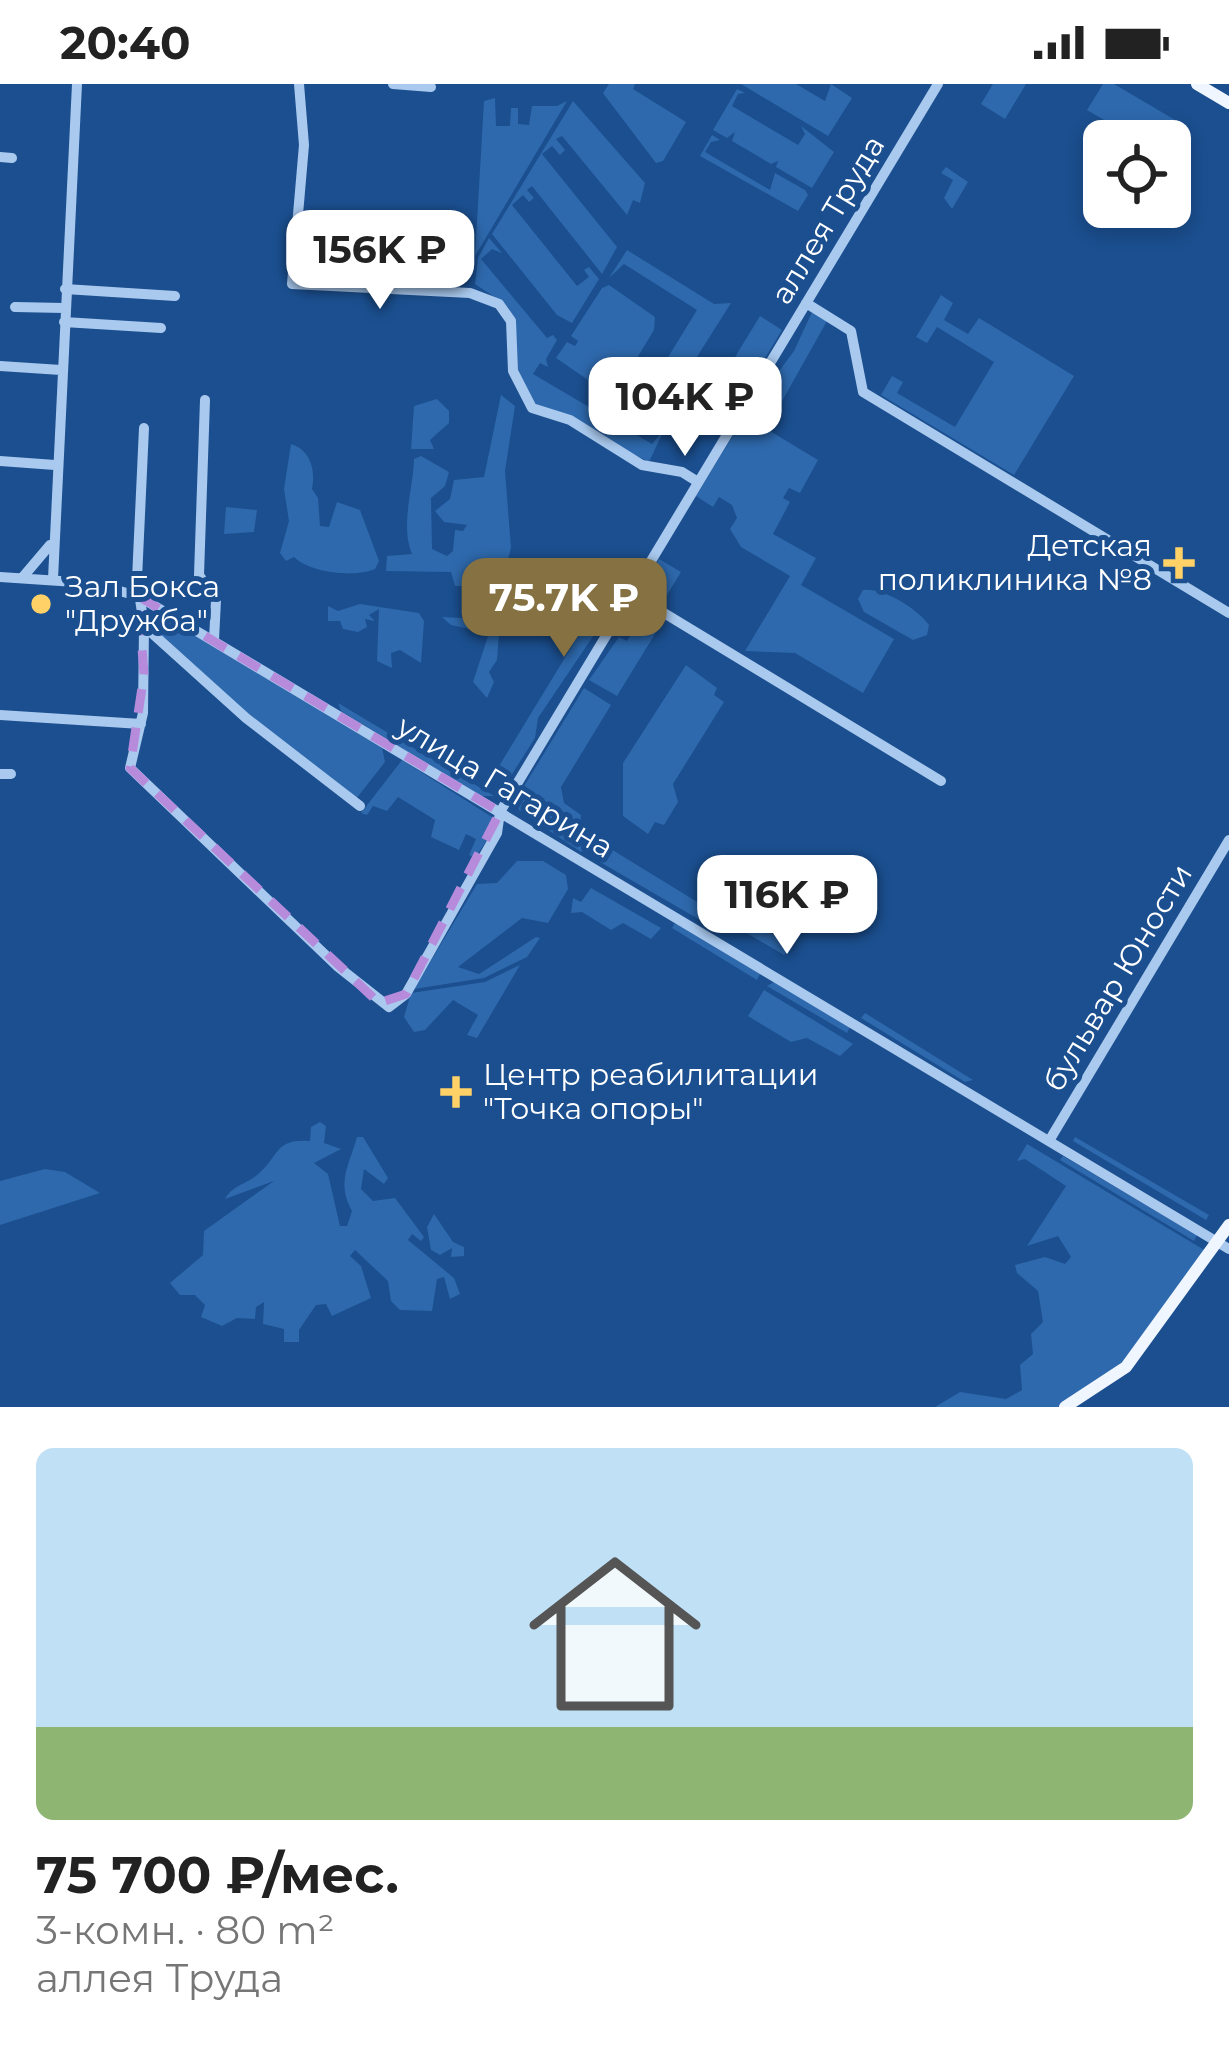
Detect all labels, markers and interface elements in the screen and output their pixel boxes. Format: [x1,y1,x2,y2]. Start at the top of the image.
text: 20:40 [60,15,190,70]
map controls [1083,120,1191,228]
button: locate [1083,120,1191,228]
street label: аллея Труда [763,129,892,311]
pin: 156K ₽ [282,210,478,312]
text: 156K ₽ [313,225,447,273]
pin: 104K ₽ [587,357,783,459]
text: 104K ₽ [616,372,754,420]
place label: Детская поликлиника №8 [878,527,1152,598]
marker: Детская поликлиника №8 [1163,547,1195,579]
pin: 75.7K ₽ [453,558,675,660]
place label: Зал Бокса "Дружба" [65,568,220,639]
text: 75.7K ₽ [489,573,639,621]
marker: Зал Бокса "Дружба" [28,591,54,617]
street label: улица Гагарина [389,707,620,866]
pin: 116K ₽ [689,855,885,957]
street label: бульвар Юности [1035,857,1200,1098]
text: 116K ₽ [724,870,850,918]
place label: Центр реабилитации "Точка опоры" [483,1056,818,1127]
marker: Центр реабилитации "Точка опоры" [440,1076,472,1108]
icon: home [507,1526,723,1742]
text: 75 700 ₽/мес. [36,1844,399,1906]
text: 3-комн. · 80 m² [36,1906,334,1954]
text: аллея Труда [36,1954,283,2002]

